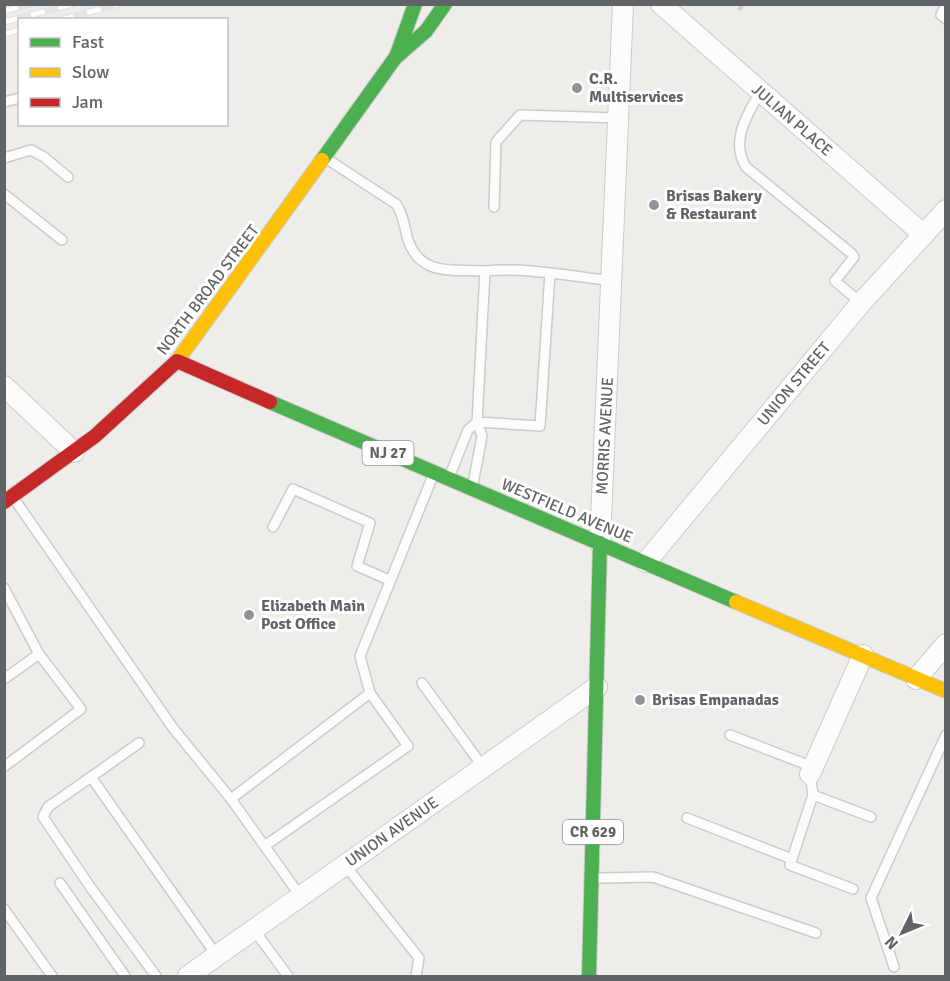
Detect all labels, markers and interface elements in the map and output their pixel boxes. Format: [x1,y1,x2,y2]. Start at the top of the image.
legend [18,18,228,126]
text: Fast [72,31,104,53]
text: Slow [72,61,109,83]
place label: C.R. Multiservices [589,69,683,107]
street label: JULIAN PLACE [748,79,836,161]
marker: C.R. Multiservices [570,81,584,95]
text: Jam [72,91,103,113]
place label: Brisas Bakery & Restaurant [666,186,762,224]
marker: Brisas Bakery & Restaurant [647,198,661,212]
street label: NORTH BROAD STREET [152,221,264,359]
street label: UNION STREET [753,338,835,430]
street label: MORRIS AVENUE [592,377,618,495]
road number: NJ 27 [362,441,414,465]
street label: WESTFIELD AVENUE [498,474,636,548]
place label: Elizabeth Main Post Office [261,596,365,634]
marker: Elizabeth Main Post Office [242,608,256,622]
place label: Brisas Empanadas [652,690,779,710]
marker: Brisas Empanadas [633,693,647,707]
street label: UNION AVENUE [342,793,442,871]
road number: CR 629 [563,820,623,844]
north arrow [872,903,932,963]
text: N [881,932,903,953]

